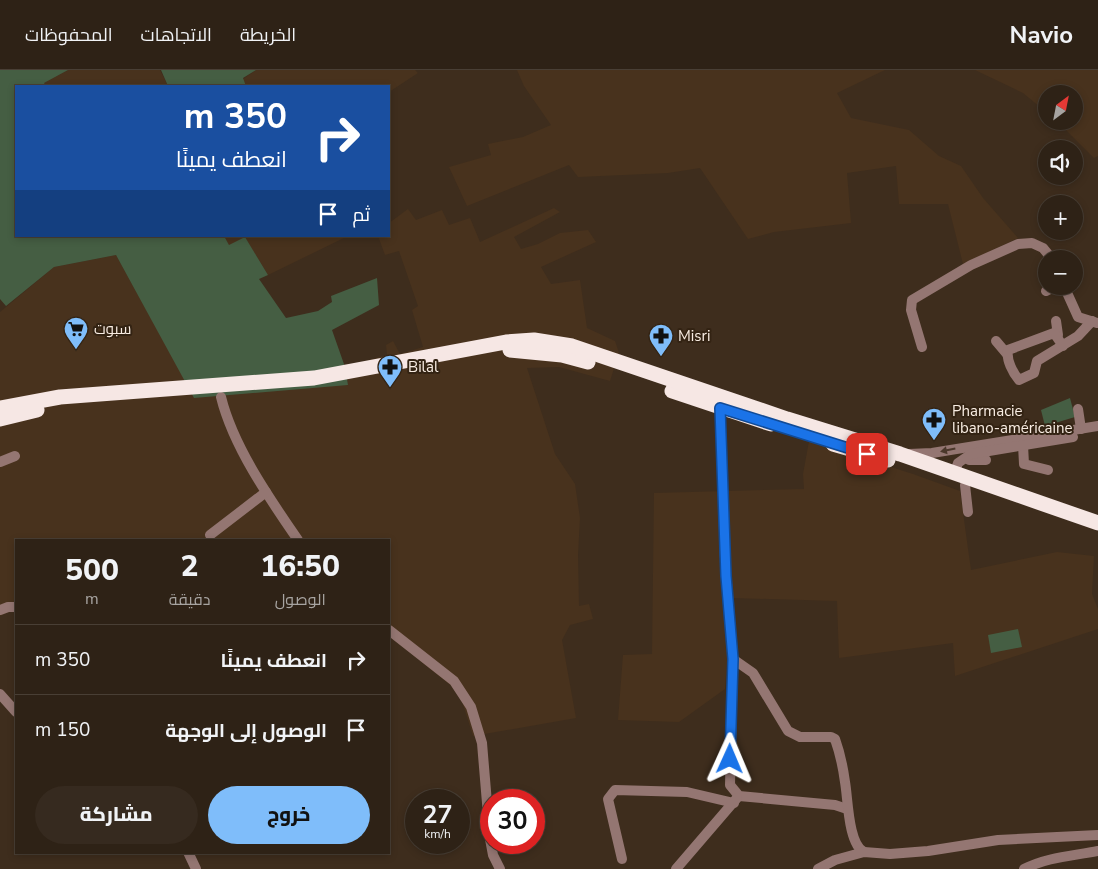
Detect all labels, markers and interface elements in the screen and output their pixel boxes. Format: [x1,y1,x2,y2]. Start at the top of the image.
text: Navio [1009,19,1073,51]
text: المحفوظات [25,23,113,47]
text: الاتجاهات [141,23,212,47]
text: الخريطة [240,23,296,47]
north arrow [1038,85,1082,130]
map controls [1038,85,1083,295]
text: 350 m [184,93,287,140]
icon: right [305,105,370,170]
button: sound [1038,140,1083,185]
text: انعطف يمينًا [176,145,287,175]
button: + [1038,195,1083,240]
icon: arrive [314,200,342,228]
text: ثم [352,202,370,228]
button: − [1038,250,1083,295]
supermarket icon: سبوت [63,316,89,350]
place label: سبوت [94,319,131,339]
pharmacy icon: Misri [648,323,674,357]
place label: Misri [678,326,710,346]
pharmacy icon: Bilal [377,354,403,388]
place label: Bilal [408,357,439,377]
place label: Pharmacie libano-américaine [952,401,1073,438]
pharmacy icon: Pharmacie libano-américaine [921,407,947,441]
pin [846,433,888,475]
icon: arrive [853,440,881,468]
one-way arrow [939,447,955,455]
text: 2 [181,546,199,587]
text: 16:50 [260,546,340,587]
text: 500 [65,550,119,591]
text: m [85,588,99,610]
text: دقيقة [169,589,210,611]
text: الوصول [275,589,326,611]
icon: right [342,646,370,674]
text: 350 m [35,647,90,673]
text: انعطف يمينًا [221,648,327,674]
icon: arrive [342,716,370,744]
text: 150 m [35,717,90,743]
text: الوصول إلى الوجهة [165,718,327,744]
position arrow [703,732,755,784]
button: مشاركة [35,786,198,844]
button: خروج [208,786,370,844]
speed limit sign: 30 [480,789,545,854]
text: 27 [422,798,453,832]
text: km/h [424,826,451,842]

